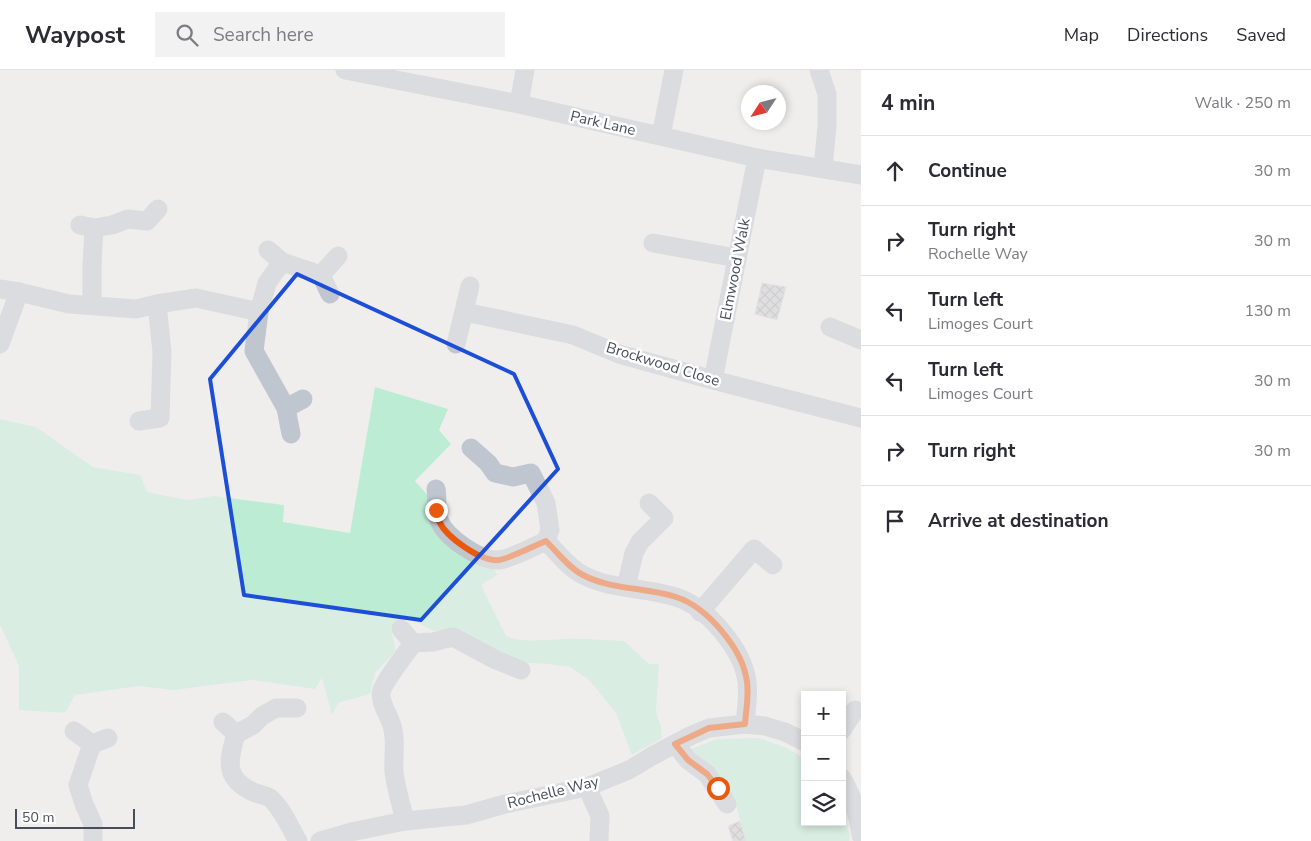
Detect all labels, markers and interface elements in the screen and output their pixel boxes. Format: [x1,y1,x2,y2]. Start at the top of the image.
search box [155,12,505,57]
text: Waypost [25,19,125,51]
icon: search [173,21,201,49]
text: Search here [213,22,314,48]
text: Map [1064,23,1099,47]
text: Directions [1127,23,1208,47]
text: Saved [1236,23,1286,47]
north arrow [741,85,786,130]
text: 4 min [881,89,935,117]
text: Walk · 250 m [1195,92,1291,114]
street label: Park Lane [568,106,638,140]
icon: ahead [881,157,909,185]
text: Continue [928,158,1007,184]
text: 30 m [1254,160,1291,182]
street label: Elmwood Walk [715,216,755,322]
text: Turn right [928,217,1015,243]
icon: right [881,227,909,255]
text: 30 m [1254,230,1291,252]
text: Rochelle Way [928,243,1028,265]
text: Turn left [928,287,1003,313]
icon: left [881,297,909,325]
text: 130 m [1244,300,1291,322]
text: Limoges Court [928,313,1033,335]
street label: Brockwood Close [604,337,722,391]
text: Turn left [928,357,1003,383]
icon: left [881,367,909,395]
text: 30 m [1254,370,1291,392]
text: Limoges Court [928,383,1033,405]
icon: right [881,437,909,465]
text: Turn right [928,438,1015,464]
text: 30 m [1254,440,1291,462]
route end [425,499,448,522]
icon: arrive [881,507,909,535]
text: Arrive at destination [928,508,1109,534]
map controls [801,691,846,826]
button: + [801,691,846,736]
button: − [801,736,846,781]
street label: Rochelle Way [505,771,601,813]
route start [707,777,730,800]
button: layers [801,781,846,826]
scale bar [15,806,135,829]
text: 50 m [22,808,54,827]

